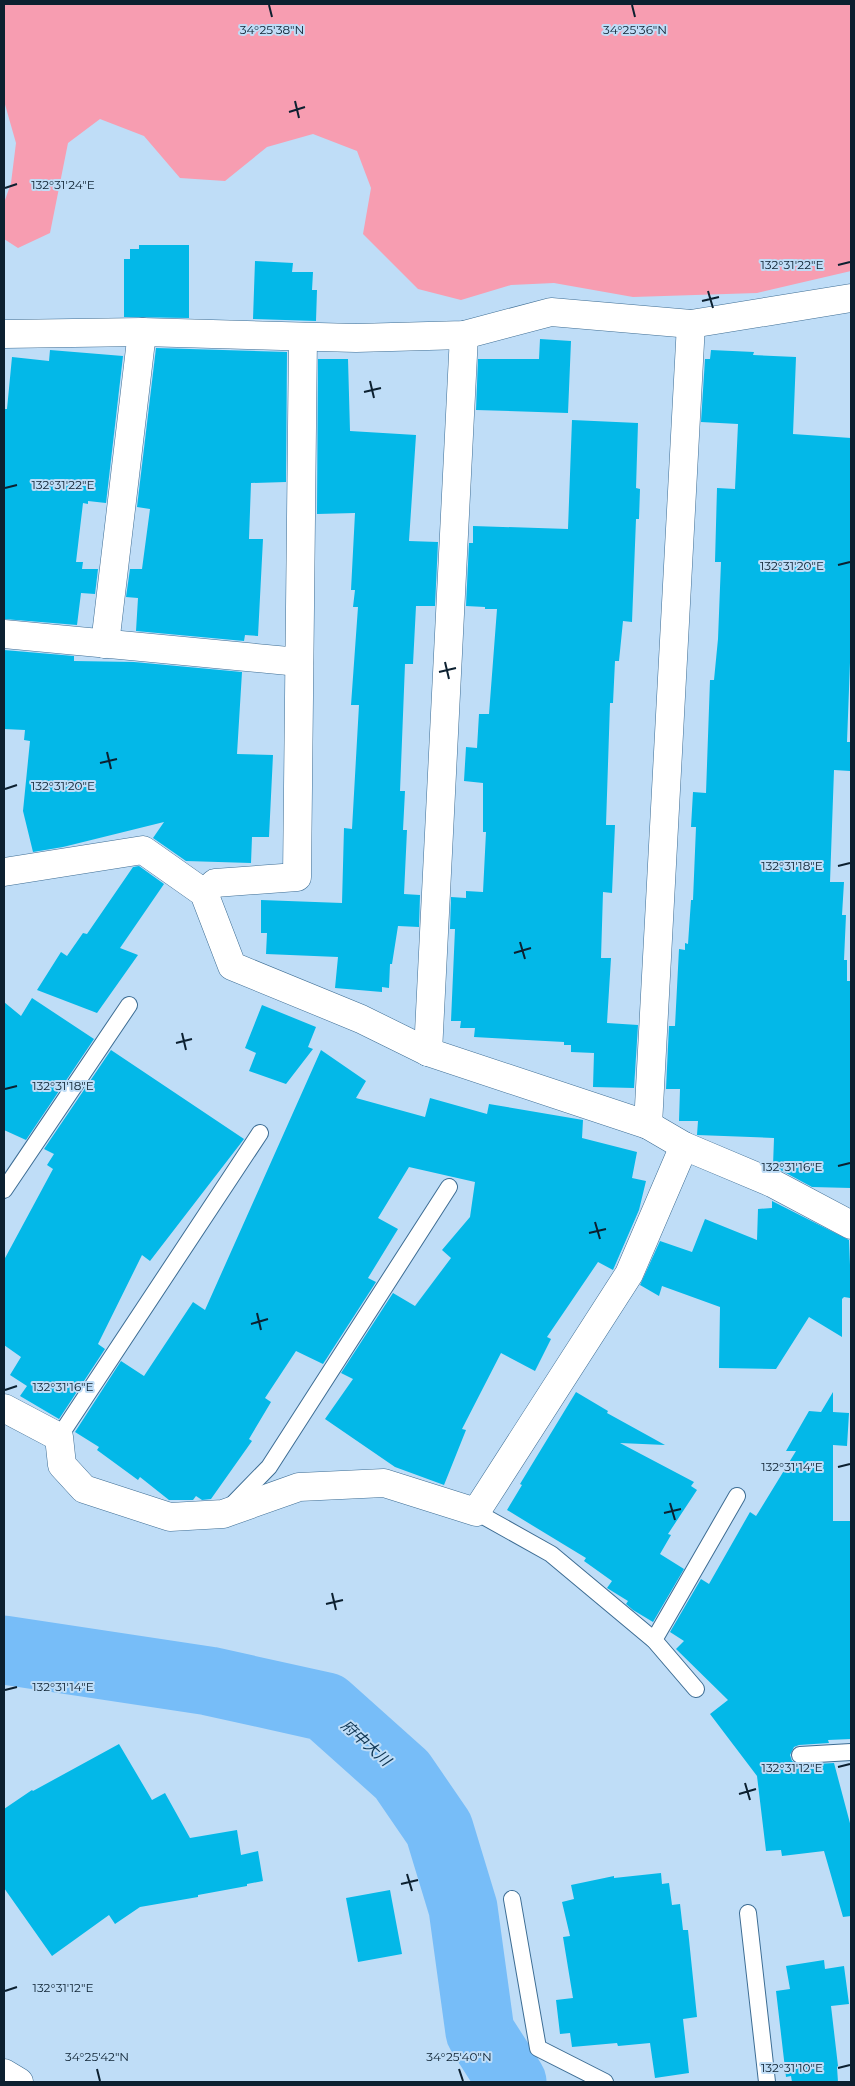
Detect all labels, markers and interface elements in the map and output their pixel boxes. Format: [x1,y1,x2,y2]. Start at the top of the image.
text: 34°25'38"N [240,22,304,37]
text: 34°25'36"N [603,22,667,37]
text: 132°31'24"E [31,177,95,192]
text: 132°31'22"E [760,257,824,272]
text: 132°31'22"E [31,477,95,492]
text: 132°31'20"E [760,558,824,573]
text: 132°31'20"E [31,778,95,793]
text: 132°31'18"E [761,858,823,873]
text: 132°31'18"E [32,1078,94,1093]
text: 132°31'16"E [761,1159,823,1174]
text: 132°31'16"E [32,1379,94,1394]
text: 132°31'14"E [761,1459,823,1474]
text: 132°31'14"E [32,1679,94,1694]
water label: 府中大川 [338,1715,396,1771]
text: 132°31'12"E [762,1760,822,1775]
text: 132°31'12"E [33,1980,93,1995]
text: 34°25'42"N [65,2049,129,2064]
text: 34°25'40"N [426,2049,492,2064]
text: 132°31'10"E [761,2060,823,2075]

